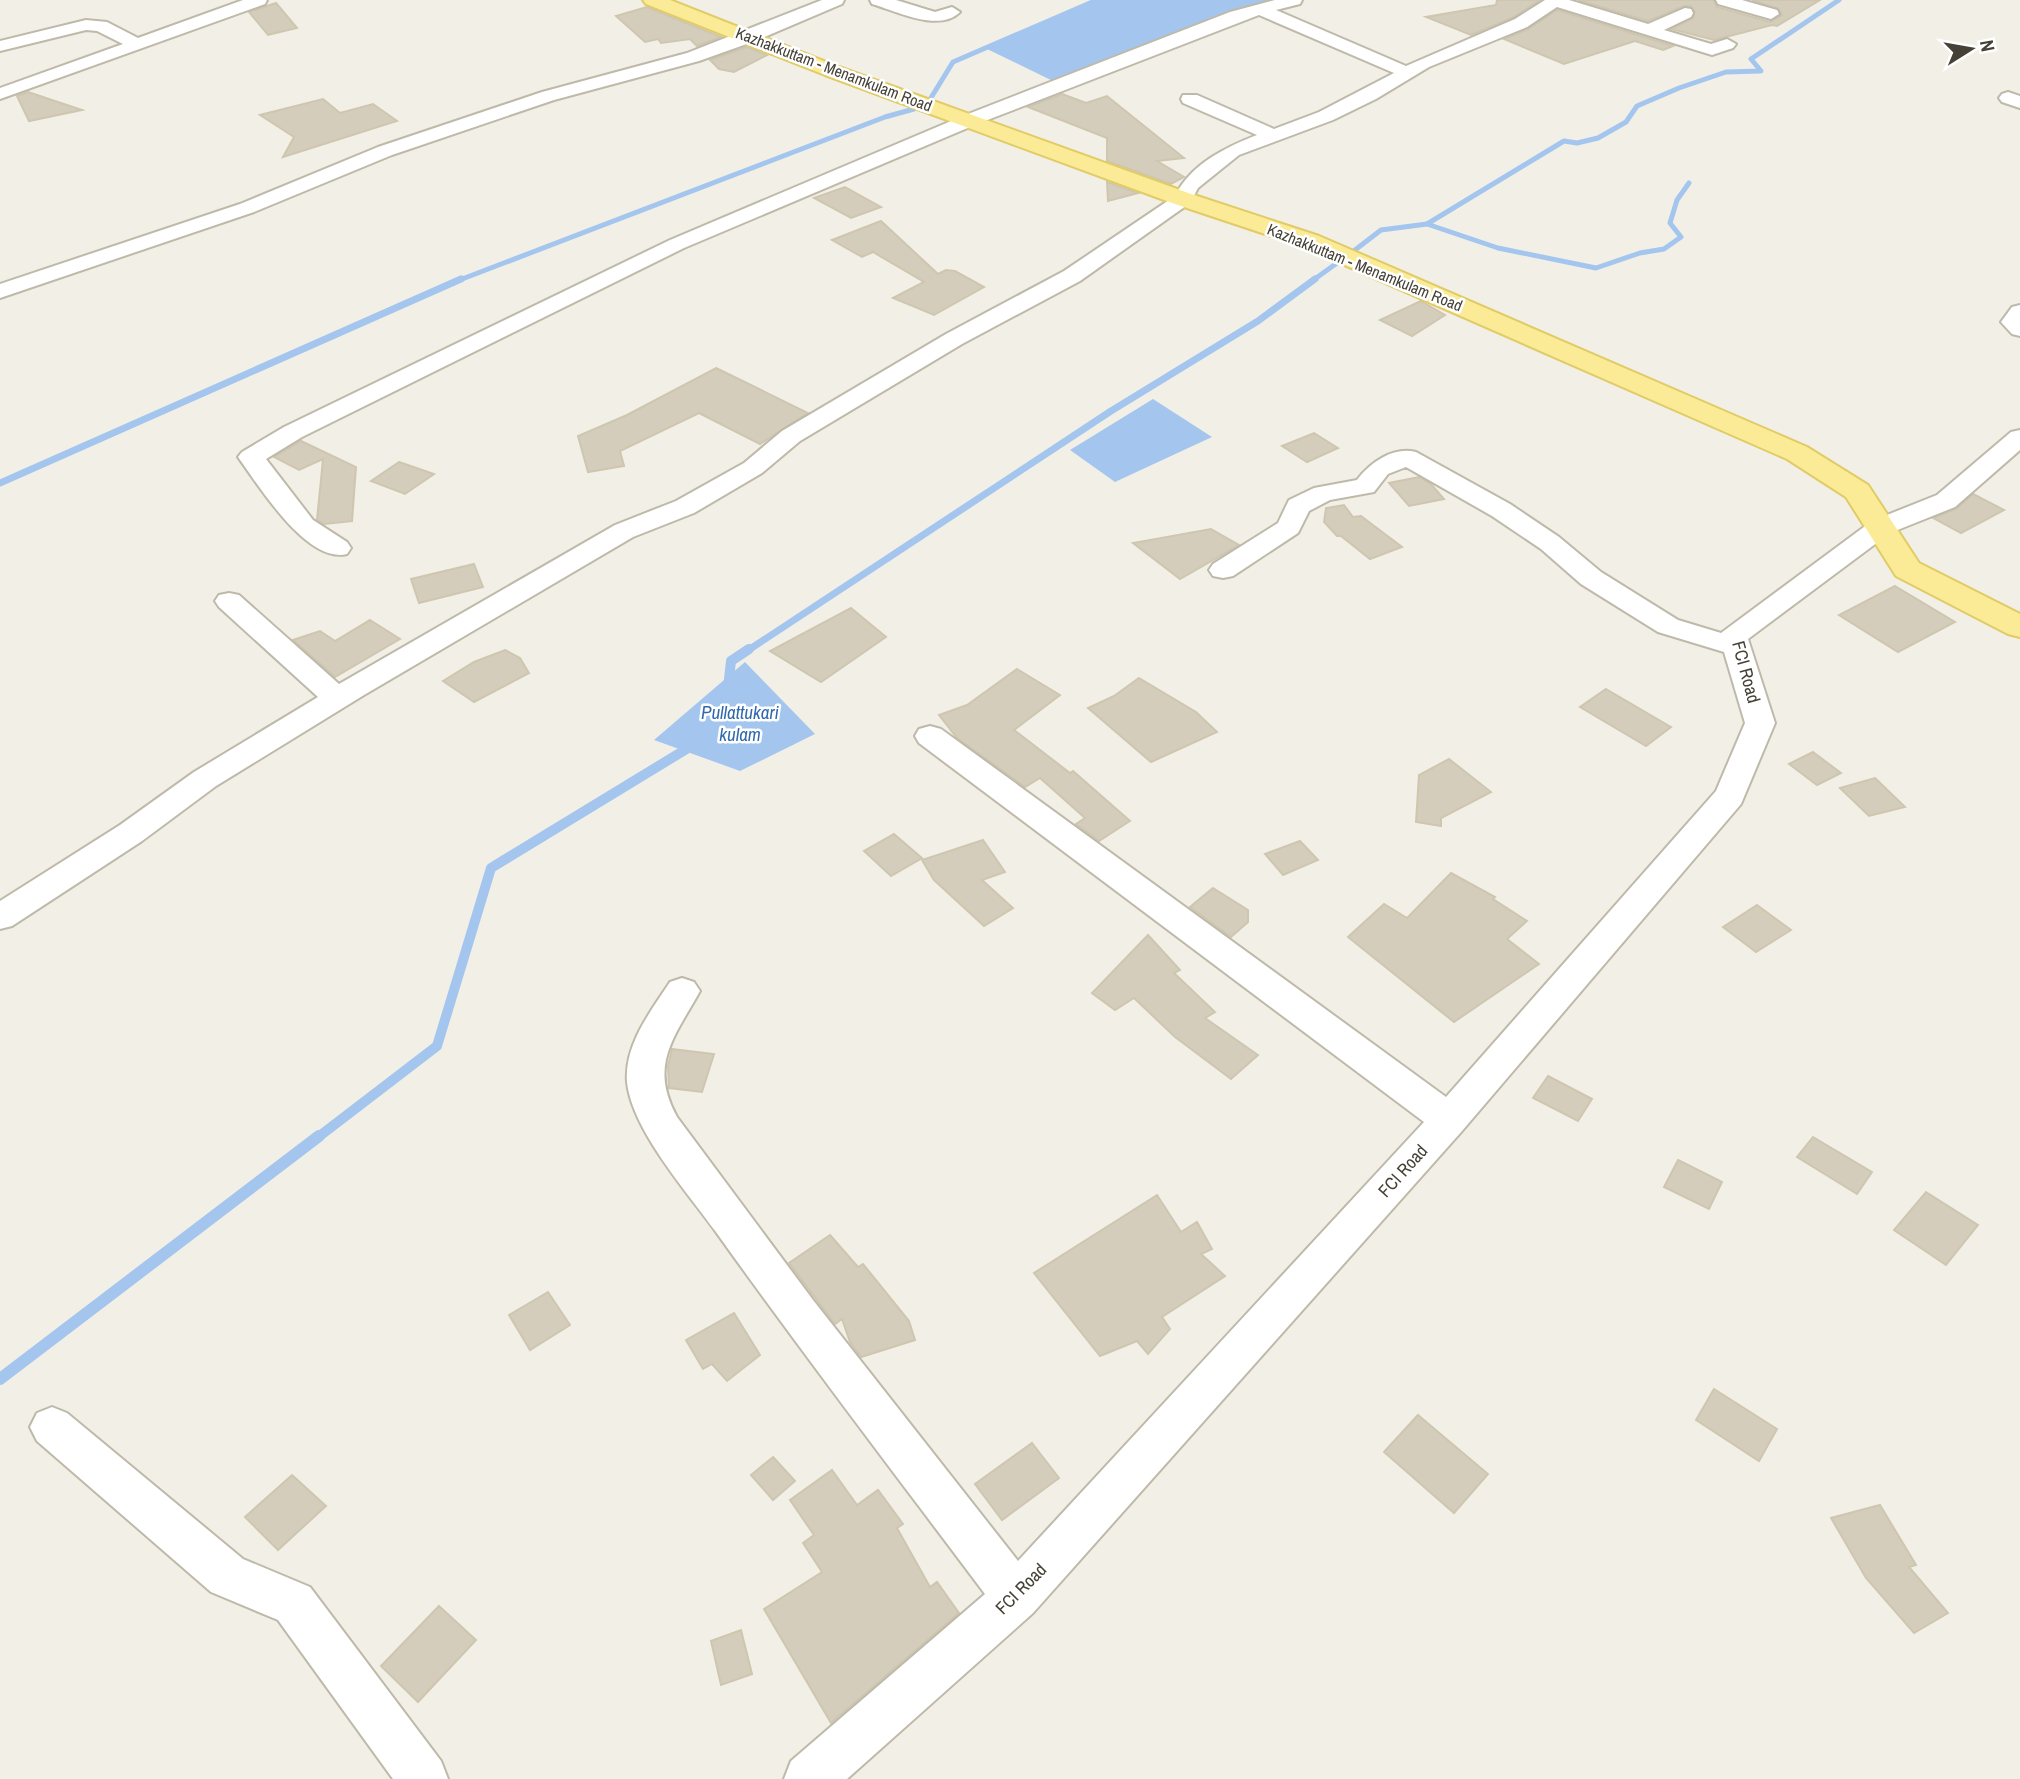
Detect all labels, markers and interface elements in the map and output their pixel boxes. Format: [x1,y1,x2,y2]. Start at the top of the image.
north arrow [1936,14,2006,84]
street label: Kazhakkuttam - Menamkulam Road [733,21,935,117]
text: N [1974,38,2002,54]
street label: Kazhakkuttam - Menamkulam Road [1264,218,1466,316]
street label: FCI Road [1726,638,1767,706]
water label: Pullattukari kulam [701,699,780,747]
street label: FCI Road [1372,1139,1433,1203]
street label: FCI Road [989,1557,1052,1620]

